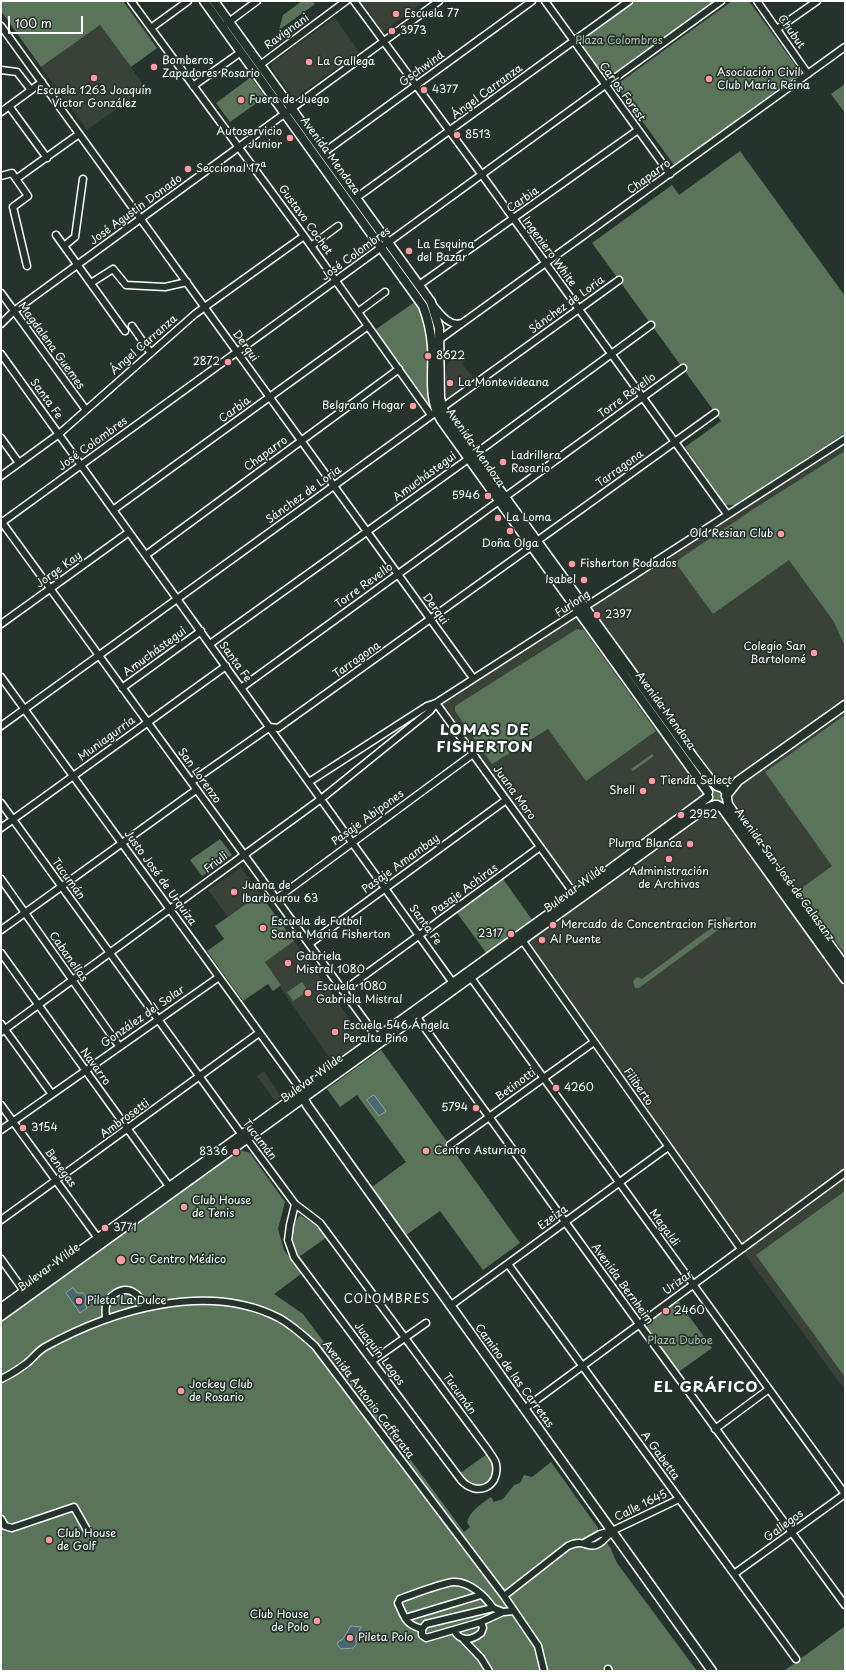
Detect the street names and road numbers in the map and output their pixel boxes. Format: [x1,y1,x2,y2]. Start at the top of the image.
street label: Ravignani [262,11,312,53]
street label: Chubut [775,13,807,51]
street label: Gschwind [397,48,447,90]
street label: Carlos Forest [596,60,648,124]
street label: Ángel Carranza [449,62,525,122]
street label: Avenida Mendoza [297,115,363,197]
street label: Chaparro [625,157,673,197]
street label: José Agustín Donado [87,172,185,248]
street label: Gustavo Cochet [275,183,335,257]
street label: Carbia [504,184,542,216]
street label: Ingeniero White [519,215,579,289]
street label: José Colombres [319,224,393,284]
street label: Sánchez de Loria [527,273,607,337]
street label: Magdalena Guemes [15,300,87,392]
street label: Ángel Carranza [108,312,180,378]
street label: Derqui [229,328,261,364]
street label: Torre Revello [596,371,658,421]
street label: Santa Fe [27,376,65,422]
street label: Carbia [217,394,253,426]
street label: Avenida Mendoza [443,406,507,490]
street label: José Colombres [56,414,130,474]
street label: Chaparro [242,434,290,474]
street label: Tarragona [594,448,646,490]
street label: Amuchástegui [391,450,459,504]
street label: Sánchez de Loria [264,463,344,527]
street label: Jorge Kay [34,549,84,591]
street label: Torre Revello [333,561,395,611]
street label: Furlong [553,588,593,620]
street label: Derqui [419,591,451,627]
street label: Amuchástegui [121,625,189,679]
street label: Santa Fe [216,639,254,685]
street label: Tarragona [331,639,383,681]
street label: Avenida Mendoza [632,670,698,752]
street label: Muniagurría [76,714,138,764]
street label: San Lorenzo [175,746,223,806]
street label: Juana Moro [490,763,538,823]
street label: Pasaje Abipones [329,787,407,849]
street label: Avenida San José de Calasanz [731,806,837,944]
street label: Justo José de Urquiza [121,828,199,928]
street label: Pasaje Amambay [360,831,442,897]
street label: Friuli [202,850,230,876]
street label: Tucumán [49,856,87,902]
street label: Pasaje Achiras [429,862,501,918]
street label: Bulevar Wilde [541,862,609,916]
street label: Santa Fe [406,902,444,948]
street label: Cabanellas [46,929,90,985]
street label: González del Solar [99,983,187,1051]
street label: Navarro [77,1046,113,1088]
street label: Bulevar Wilde [278,1052,346,1106]
street label: Betinotti [493,1066,539,1104]
street label: Filiberto [620,1066,656,1108]
street label: Ambrosetti [98,1097,152,1141]
street label: Tucumán [239,1117,279,1163]
street label: Benegas [42,1146,78,1190]
street label: Ezeiza [536,1203,570,1233]
street label: Magaldi [646,1207,682,1249]
street label: Bulevar Wilde [15,1241,83,1295]
street label: Avenida Bernheim [588,1241,656,1327]
street label: Urizar [661,1268,695,1298]
street label: Juaquín Lagos [351,1320,407,1388]
street label: Camino de las Carretas [472,1322,556,1430]
street label: Avenida Antonio Cafferata [319,1339,417,1461]
street label: Tucumán [440,1371,478,1417]
street label: A Gabetta [638,1429,682,1483]
street label: Calle 1645 [613,1488,669,1524]
street label: Gallegos [762,1507,806,1545]

